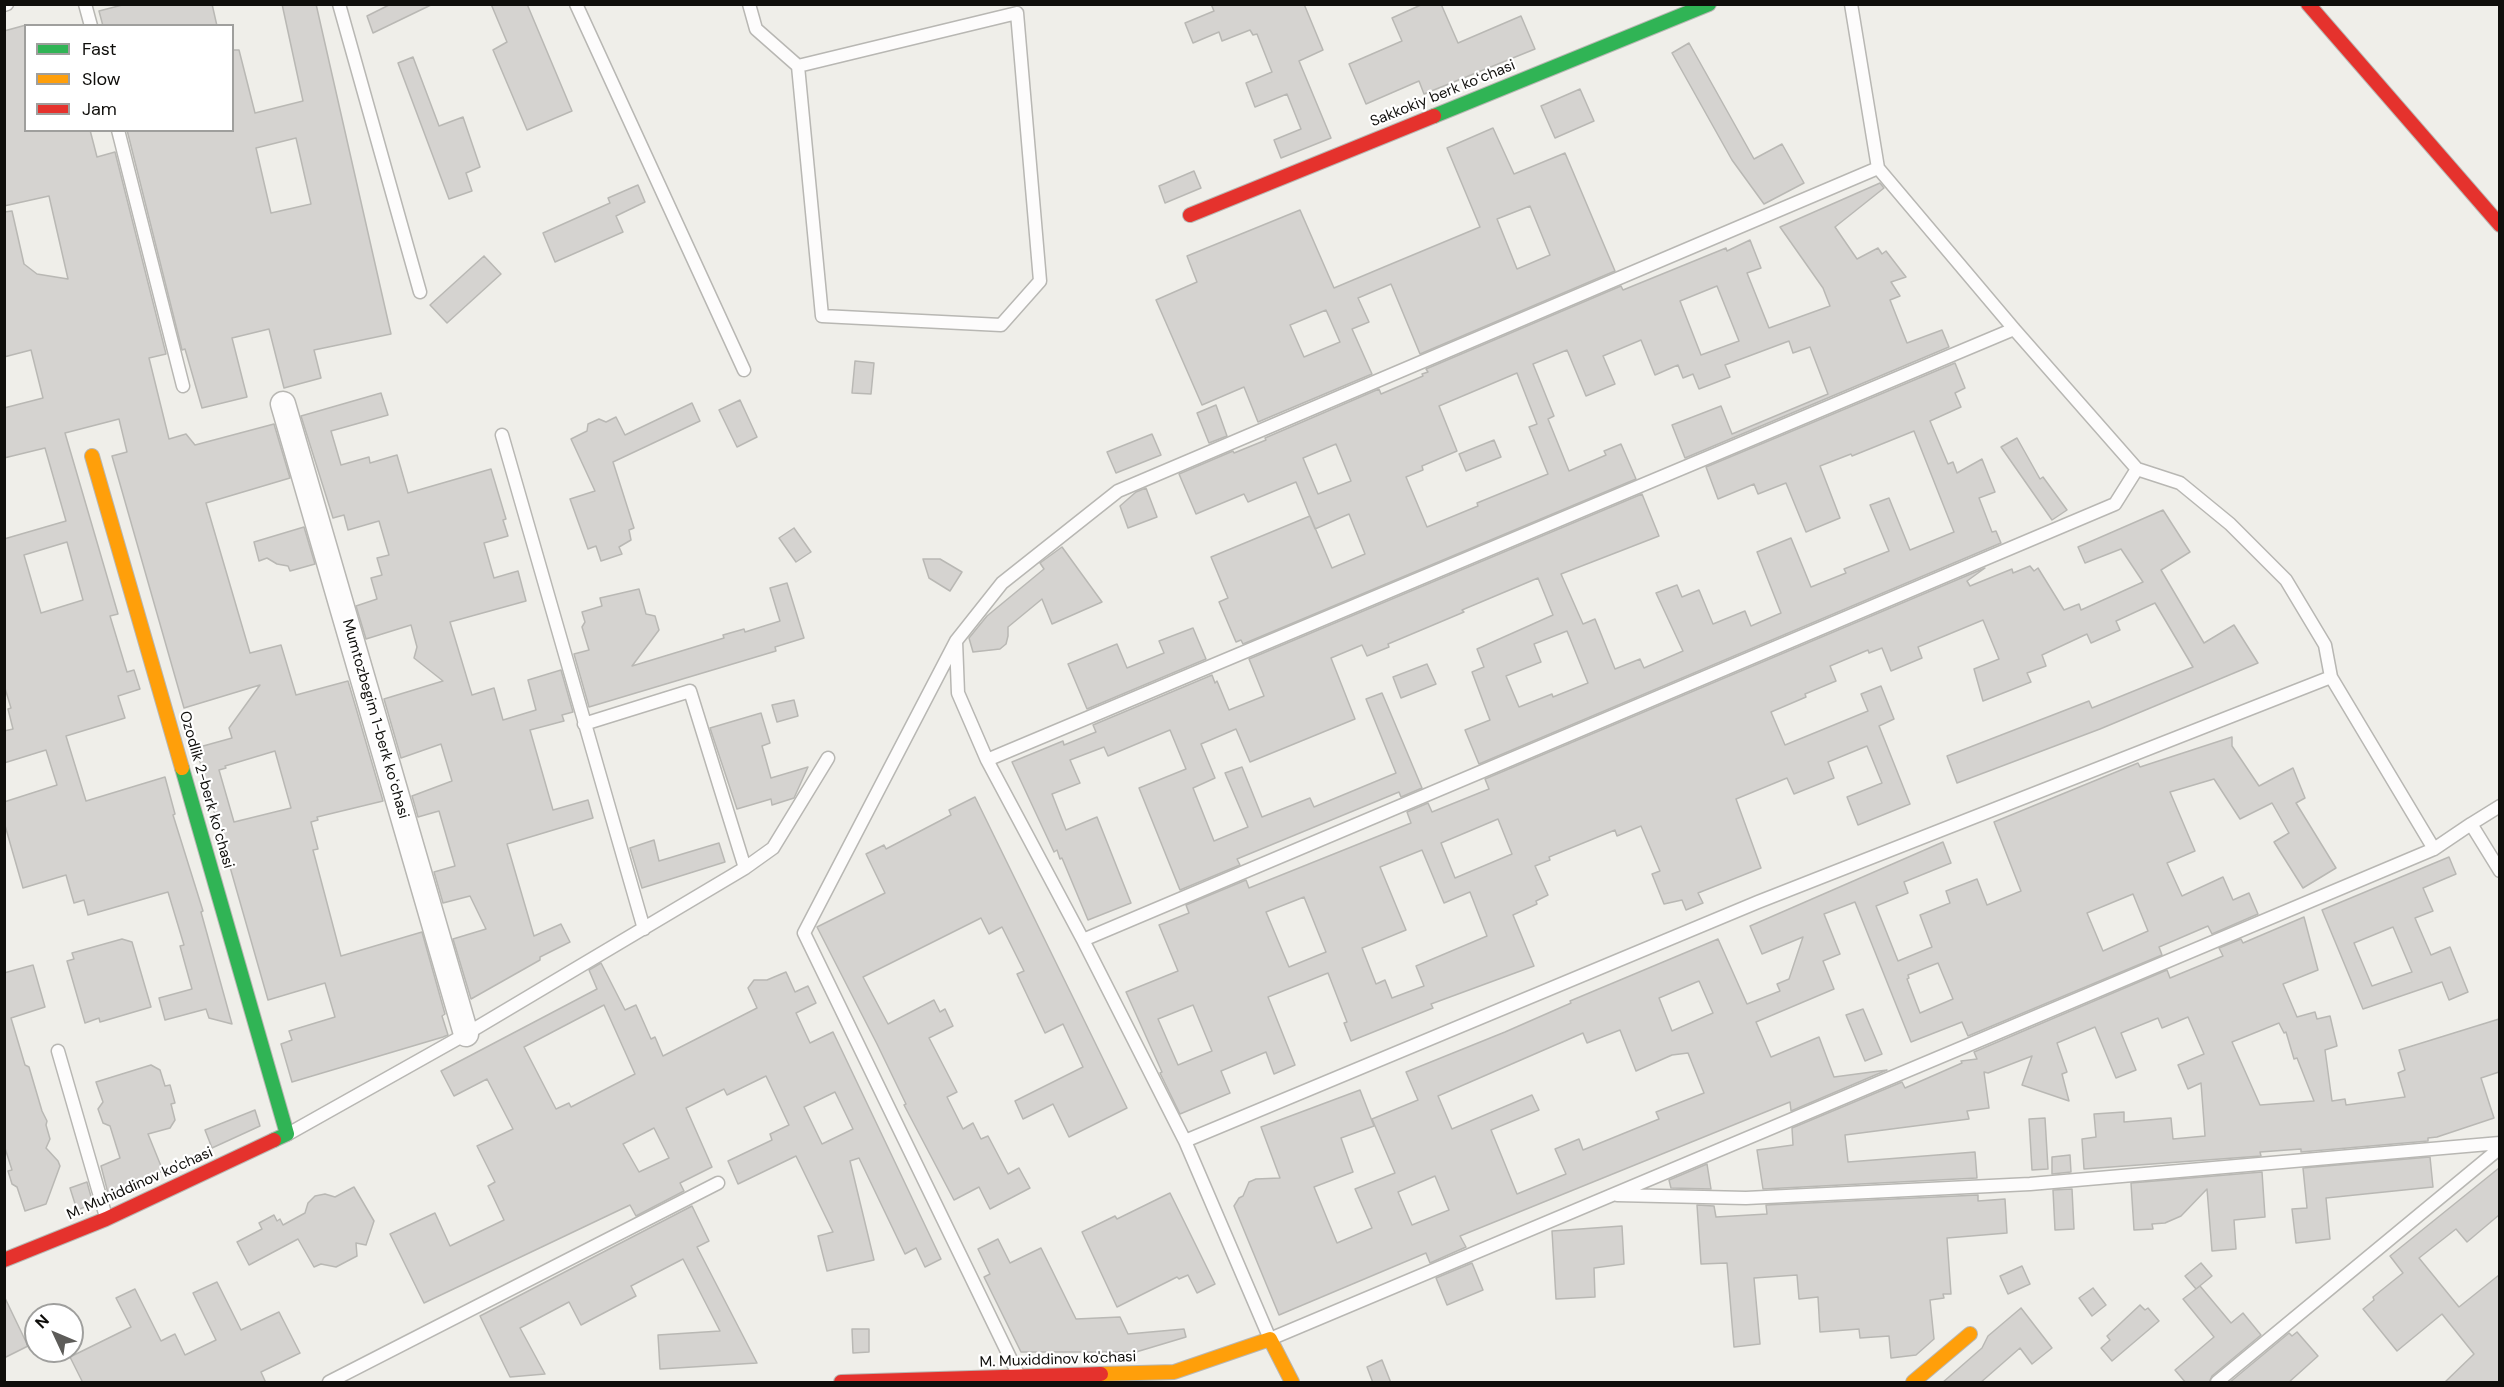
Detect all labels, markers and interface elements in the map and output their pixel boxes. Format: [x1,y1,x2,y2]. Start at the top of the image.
legend [24,24,234,132]
text: Fast [82,37,117,61]
street label: Sakkokiy berk koʻchasi [1368,57,1518,131]
text: Slow [82,67,121,91]
text: Jam [82,97,117,121]
street label: Mumtozbegim 1-berk koʻchasi [338,617,412,821]
street label: Ozodlik 2-berk koʻchasi [175,709,237,871]
street label: M. Muhiddinov ko'chasi [64,1144,216,1224]
north arrow [24,1303,84,1363]
text: N [31,1310,54,1333]
street label: M. Muxiddinov ko'chasi [979,1348,1137,1372]

